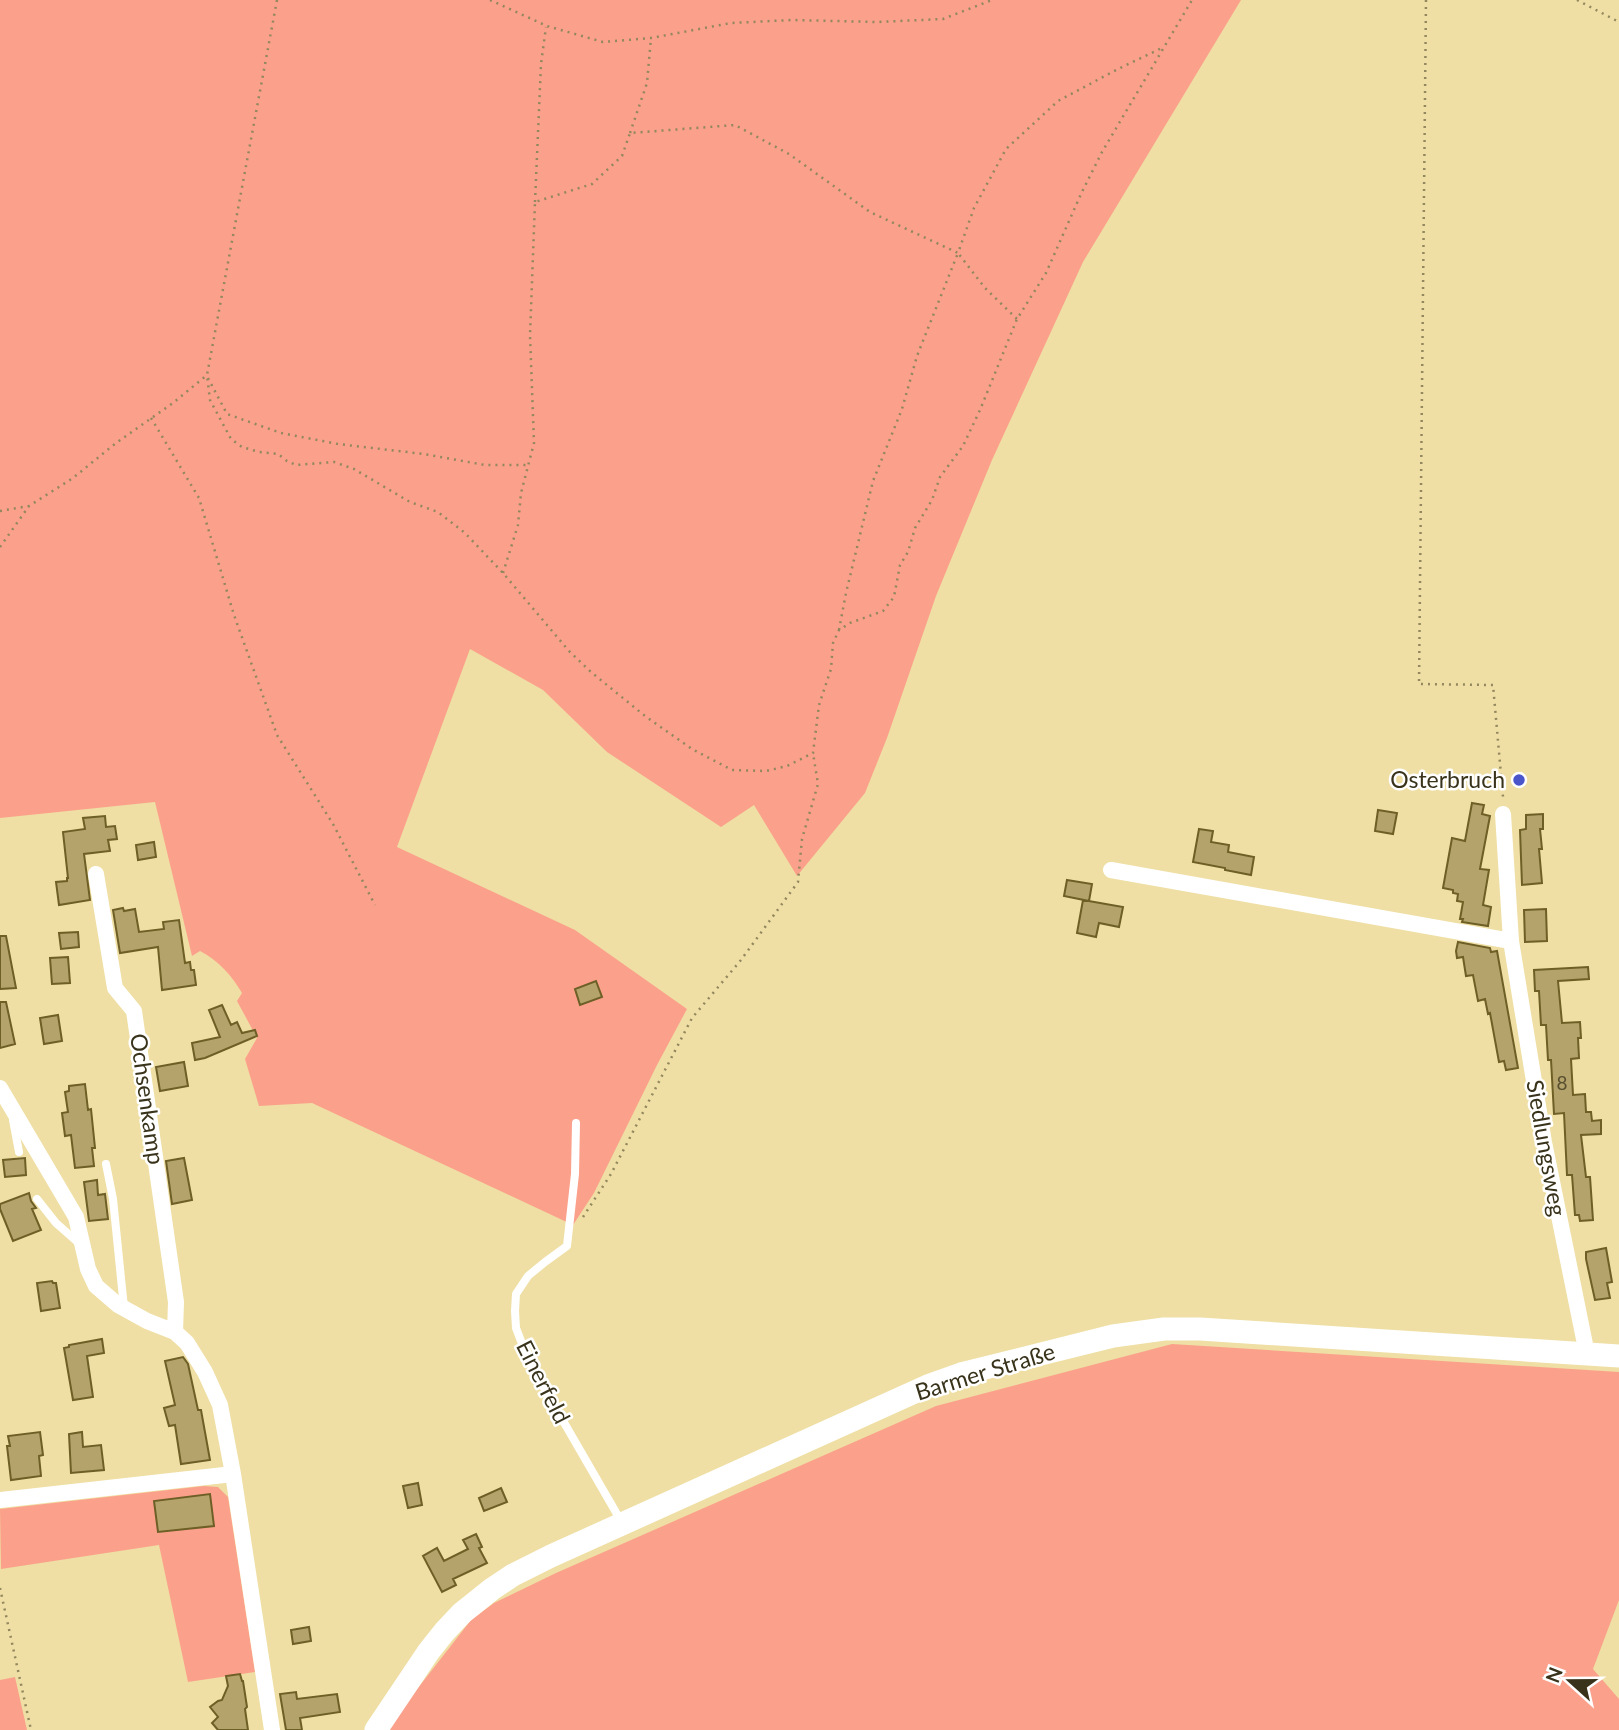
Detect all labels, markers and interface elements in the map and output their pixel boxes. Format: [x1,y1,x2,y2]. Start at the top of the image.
place label: Osterbruch [1390,765,1505,793]
marker: Osterbruch [1511,772,1527,788]
street label: Ochsenkamp [125,1032,171,1166]
house number: 8 [1556,1071,1568,1094]
street label: Siedlungsweg [1521,1077,1573,1218]
street label: Einerfeld [511,1335,577,1428]
street label: Barmer Straße [911,1337,1058,1406]
north arrow [1535,1646,1605,1716]
text: N [1540,1664,1567,1686]

